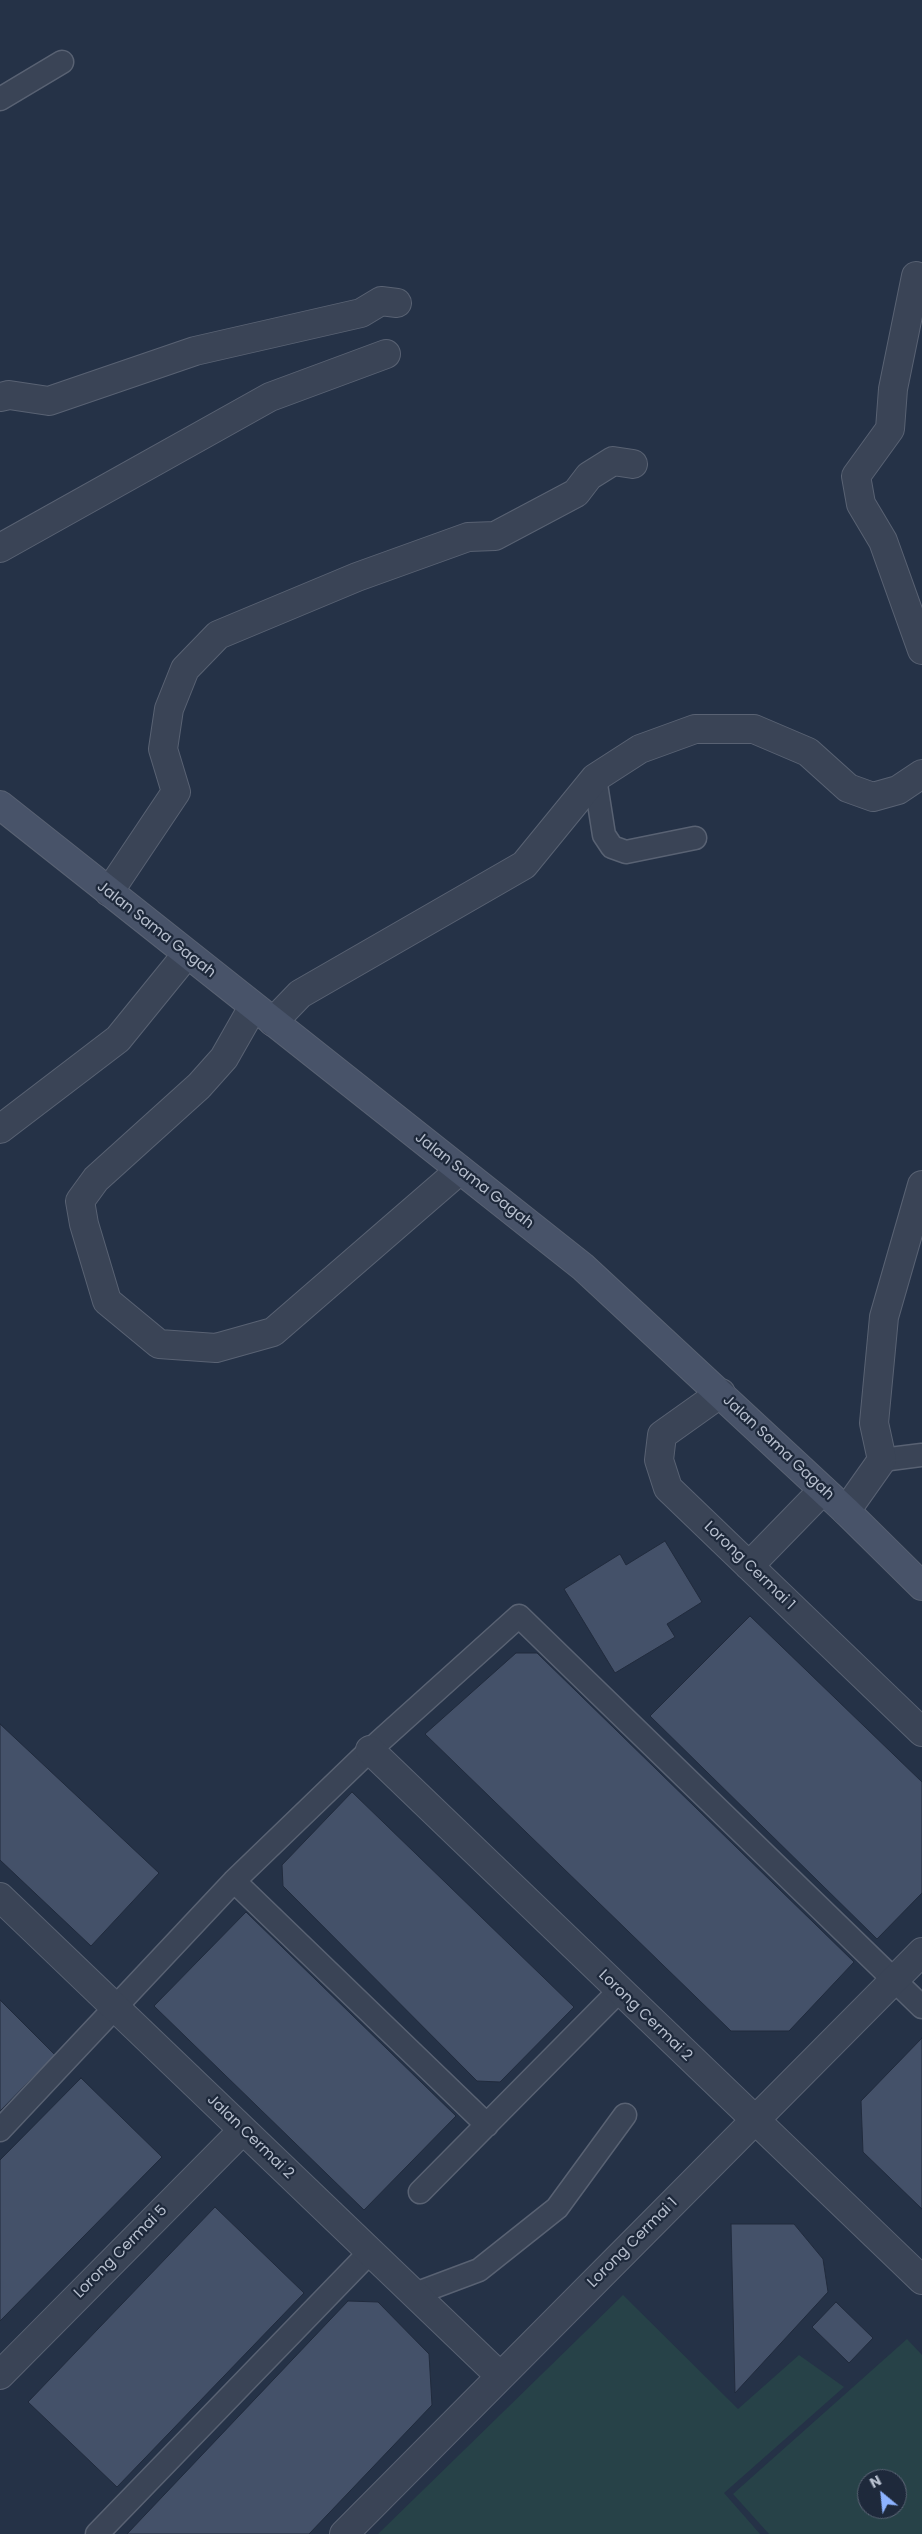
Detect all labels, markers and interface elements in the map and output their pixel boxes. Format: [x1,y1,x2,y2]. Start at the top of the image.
street label: Jalan Sama Gagah [93,878,219,982]
street label: Jalan Sama Gagah [411,1129,537,1233]
street label: Jalan Sama Gagah [719,1392,837,1504]
street label: Lorong Cermai 1 [700,1518,798,1614]
street label: Lorong Cermai 2 [594,1967,696,2065]
street label: Jalan Cermai 2 [203,2091,297,2183]
street label: Lorong Cermai 1 [584,2194,682,2292]
street label: Lorong Cermai 5 [71,2202,171,2302]
north arrow [857,2469,907,2519]
text: N [866,2470,885,2493]

